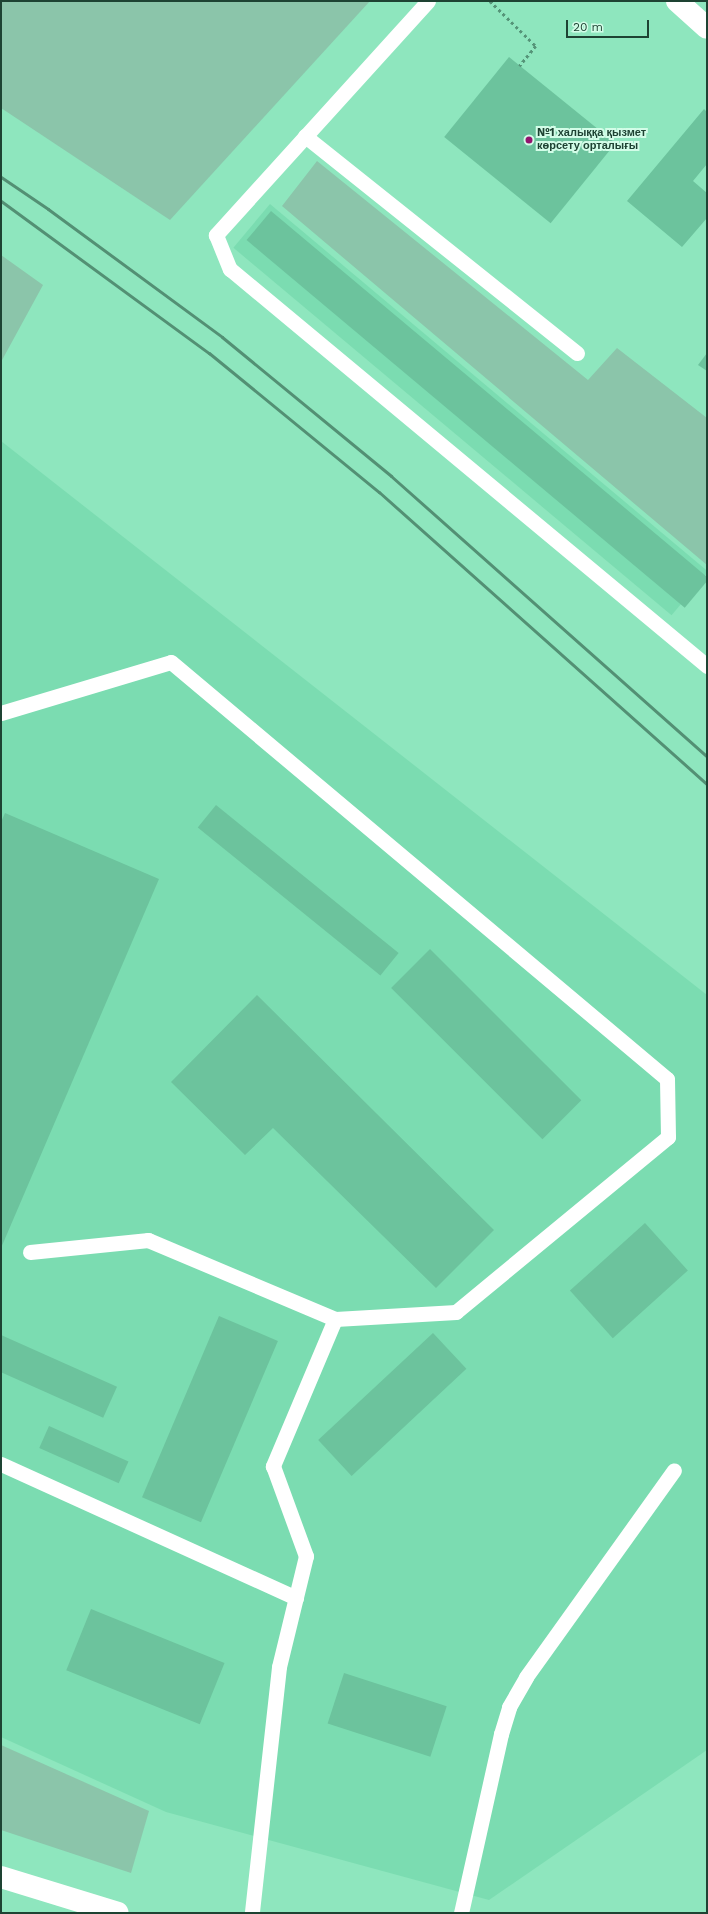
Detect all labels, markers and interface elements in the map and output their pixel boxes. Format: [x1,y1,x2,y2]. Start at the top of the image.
scale bar [568,12,651,38]
text: 20 m [573,20,603,34]
place label: №1 халыққа қызмет көрсету орталығы [537,127,646,153]
marker: №1 халыққа қызмет көрсету орталығы [524,135,534,145]

